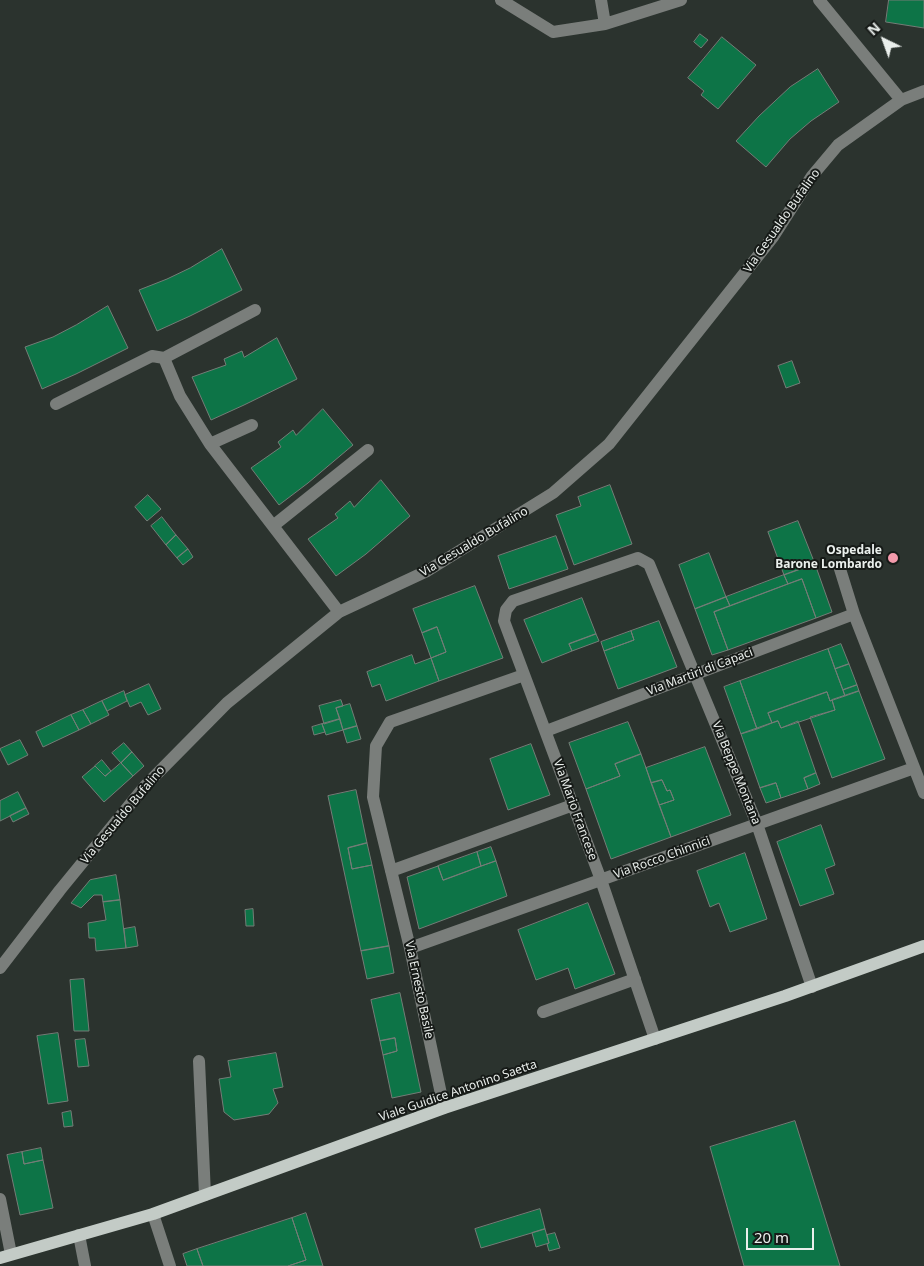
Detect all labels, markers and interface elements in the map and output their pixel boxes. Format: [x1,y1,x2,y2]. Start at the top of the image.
north arrow [859,15,909,65]
text: N [863,18,884,39]
street label: Via Gesualdo Bufalino [741,166,823,276]
street label: Via Gesualdo Bufalino [417,504,531,580]
place label: Ospedale Barone Lombardo [775,544,882,572]
marker: Ospedale Barone Lombardo [886,551,900,565]
street label: Via Martiri di Capaci [645,645,755,699]
street label: Via Beppe Montana [709,719,763,827]
street label: Via Mario Francese [550,758,600,862]
street label: Via Gesualdo Bufalino [78,763,168,867]
street label: Via Rocco Chinnici [612,834,712,882]
street label: Via Ernesto Basile [402,940,436,1040]
street label: Viale Guidice Antonino Saetta [377,1057,539,1125]
scale bar [749,1218,816,1250]
text: 20 m [754,1227,789,1247]

